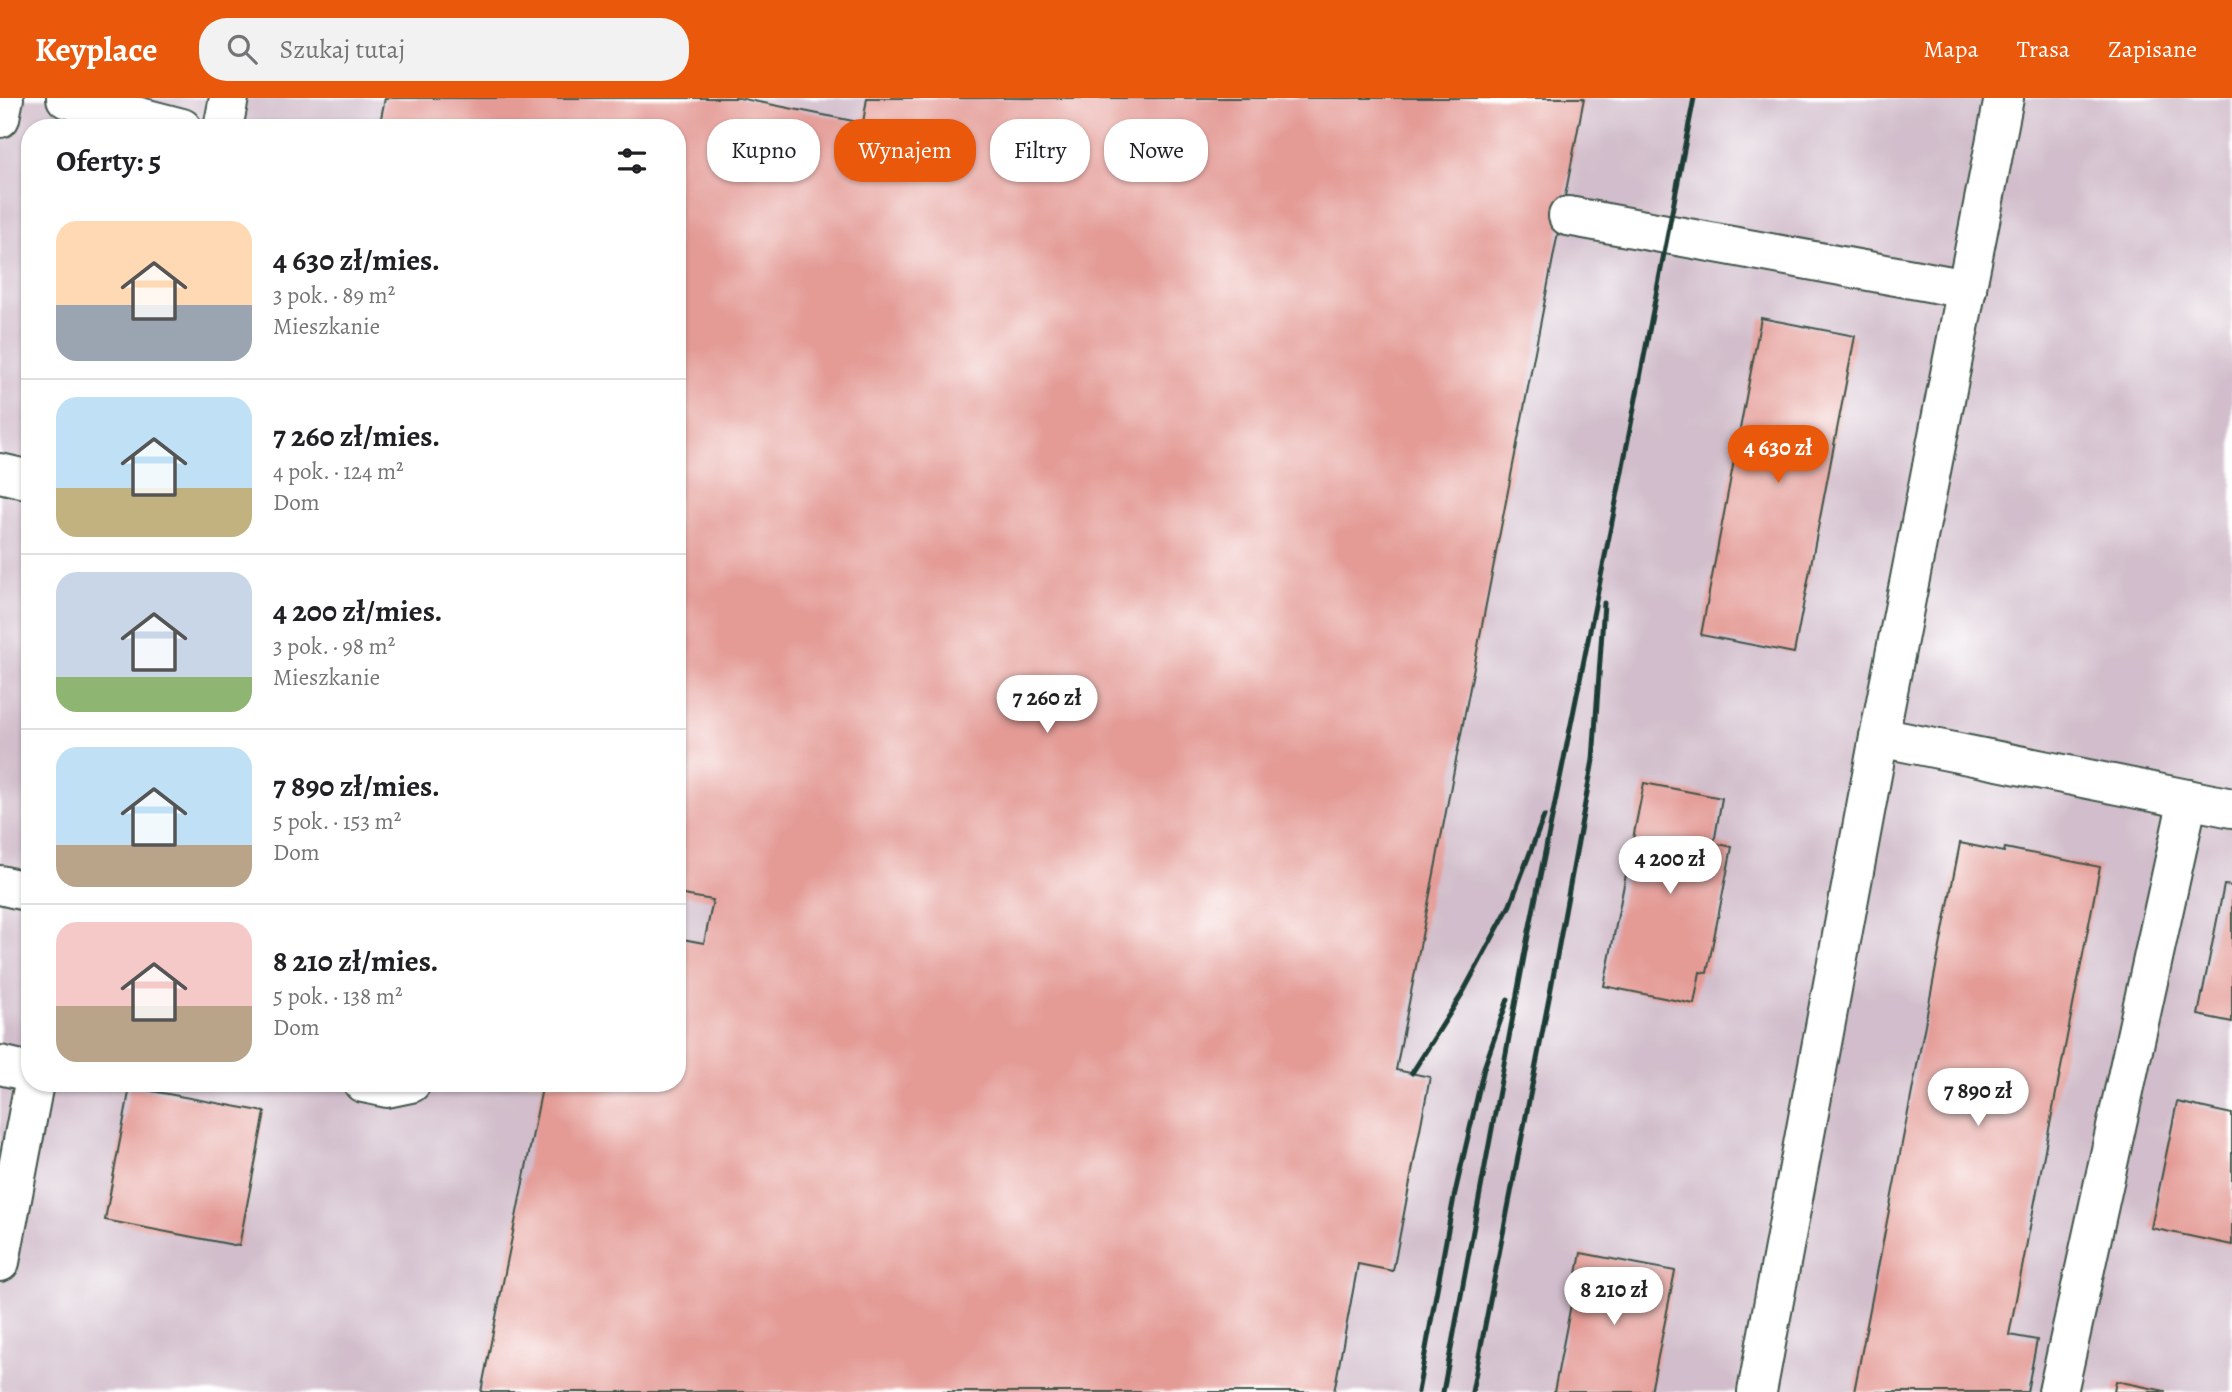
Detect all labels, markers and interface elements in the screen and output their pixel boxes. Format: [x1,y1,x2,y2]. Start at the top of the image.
search box [199,18,689,81]
text: Keyplace [35,27,157,72]
icon: search [223,30,261,68]
text: Szukaj tutaj [279,32,405,67]
text: Mapa [1924,33,1979,65]
text: Trasa [2017,33,2070,65]
text: Zapisane [2108,33,2197,65]
chip: Kupno [707,119,820,182]
chip: Wynajem [834,119,976,182]
chip: Filtry [990,119,1090,182]
chip: Nowe [1104,119,1208,182]
text: Oferty: 5 [56,141,161,181]
icon: filters [613,142,651,180]
text: 4 630 zł/mies. [273,240,440,280]
icon: home [112,249,196,333]
text: 3 pok. · 89 m² [273,280,395,311]
text: Mieszkanie [273,311,380,342]
text: 7 260 zł/mies. [273,416,440,456]
icon: home [112,425,196,509]
pin: 4 630 zł [1706,426,1850,485]
text: 4 630 zł [1744,432,1812,463]
text: 4 pok. · 124 m² [273,456,404,487]
text: Dom [273,487,320,518]
text: 4 200 zł/mies. [273,591,443,631]
icon: home [112,600,196,684]
text: 3 pok. · 98 m² [273,631,395,662]
text: Mieszkanie [273,662,380,693]
pin: 7 260 zł [975,676,1119,735]
text: 7 260 zł [1013,682,1081,713]
text: 7 890 zł/mies. [273,766,440,806]
icon: home [112,775,196,859]
text: 5 pok. · 153 m² [273,806,401,837]
pin: 4 200 zł [1598,836,1742,896]
text: Dom [273,837,320,868]
text: 4 200 zł [1635,843,1705,874]
text: 8 210 zł/mies. [273,941,439,981]
icon: home [112,950,196,1034]
text: 5 pok. · 138 m² [273,981,403,1012]
text: Dom [273,1012,320,1043]
pin: 7 890 zł [1906,1068,2050,1128]
text: 7 890 zł [1944,1075,2012,1106]
pin: 8 210 zł [1542,1268,1686,1327]
text: 8 210 zł [1580,1274,1648,1305]

